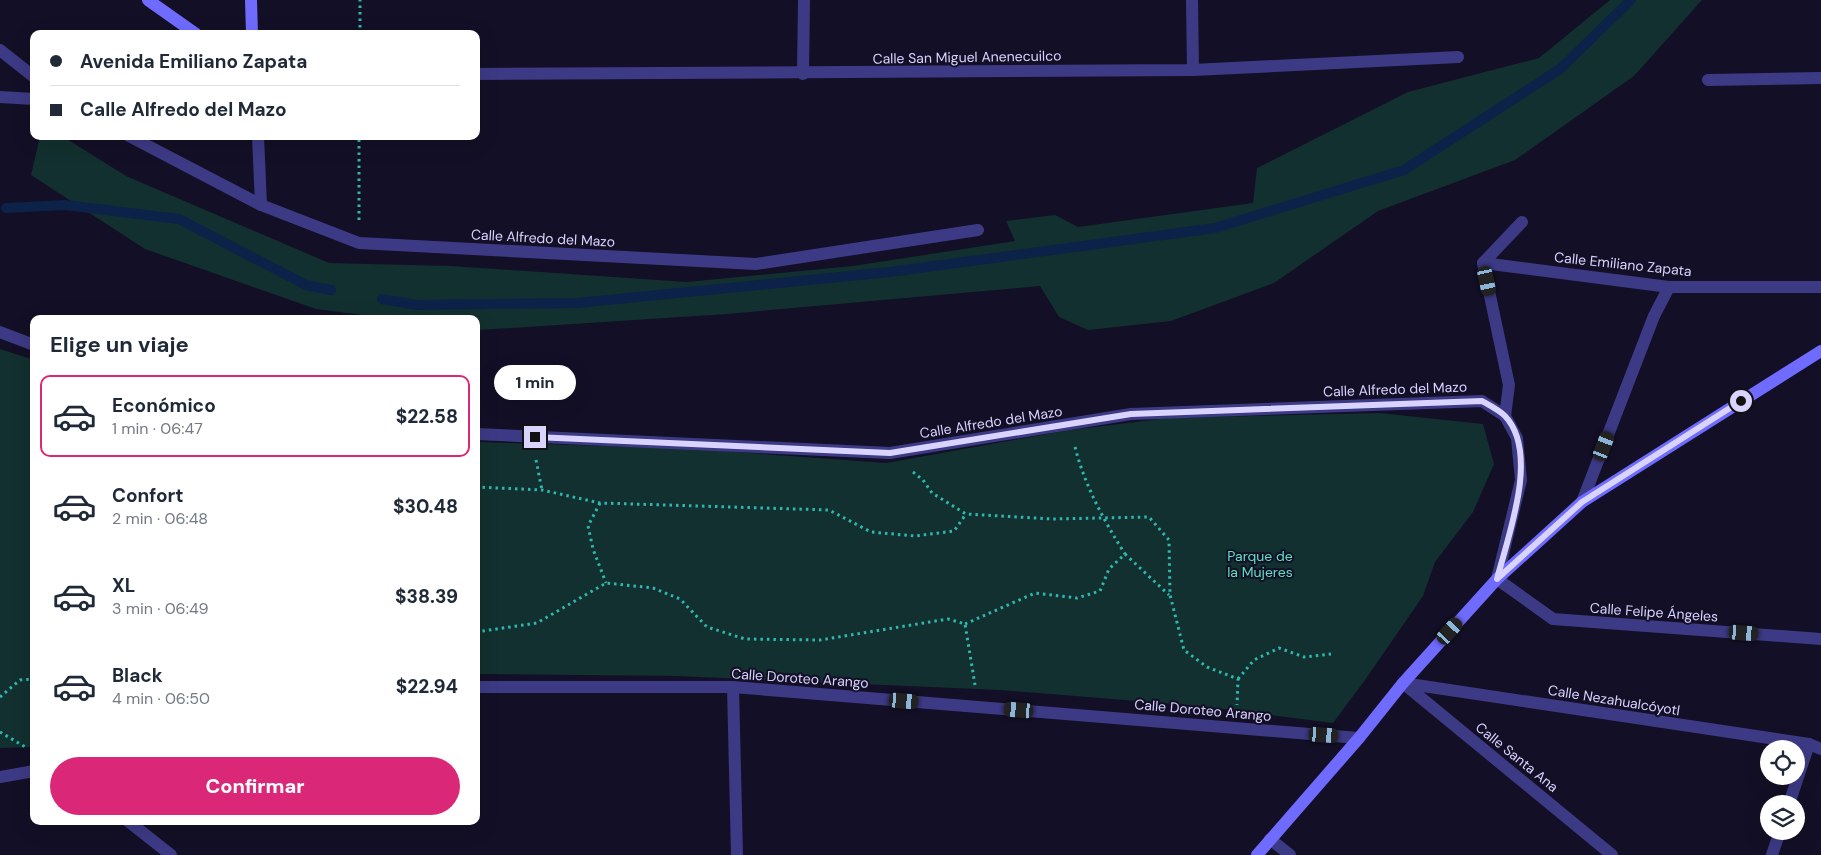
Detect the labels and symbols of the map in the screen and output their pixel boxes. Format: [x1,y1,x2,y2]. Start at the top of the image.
street label: Calle San Miguel Anenecuilco [872,46,1062,68]
street label: Calle Alfredo del Mazo [471,225,615,251]
street label: Calle Emiliano Zapata [1553,248,1693,280]
car [1476,265,1497,297]
callout: 1 min [494,364,576,400]
street label: Calle Alfredo del Mazo [1323,377,1467,401]
route start [1730,390,1752,412]
street label: Calle Alfredo del Mazo [918,402,1064,442]
route end [524,426,546,448]
car [1591,429,1616,463]
park label: Parque de la Mujeres [1227,547,1293,581]
street label: Calle Felipe Ángeles [1589,599,1719,625]
car [1434,615,1465,647]
car [1728,624,1759,642]
street label: Calle Doroteo Arango [731,664,869,692]
street label: Calle Nezahualcóyotl [1547,681,1681,719]
car [888,692,919,710]
street label: Calle Doroteo Arango [1134,695,1272,725]
car [1003,701,1034,719]
street label: Calle Santa Ana [1472,718,1562,796]
car [1308,726,1339,744]

